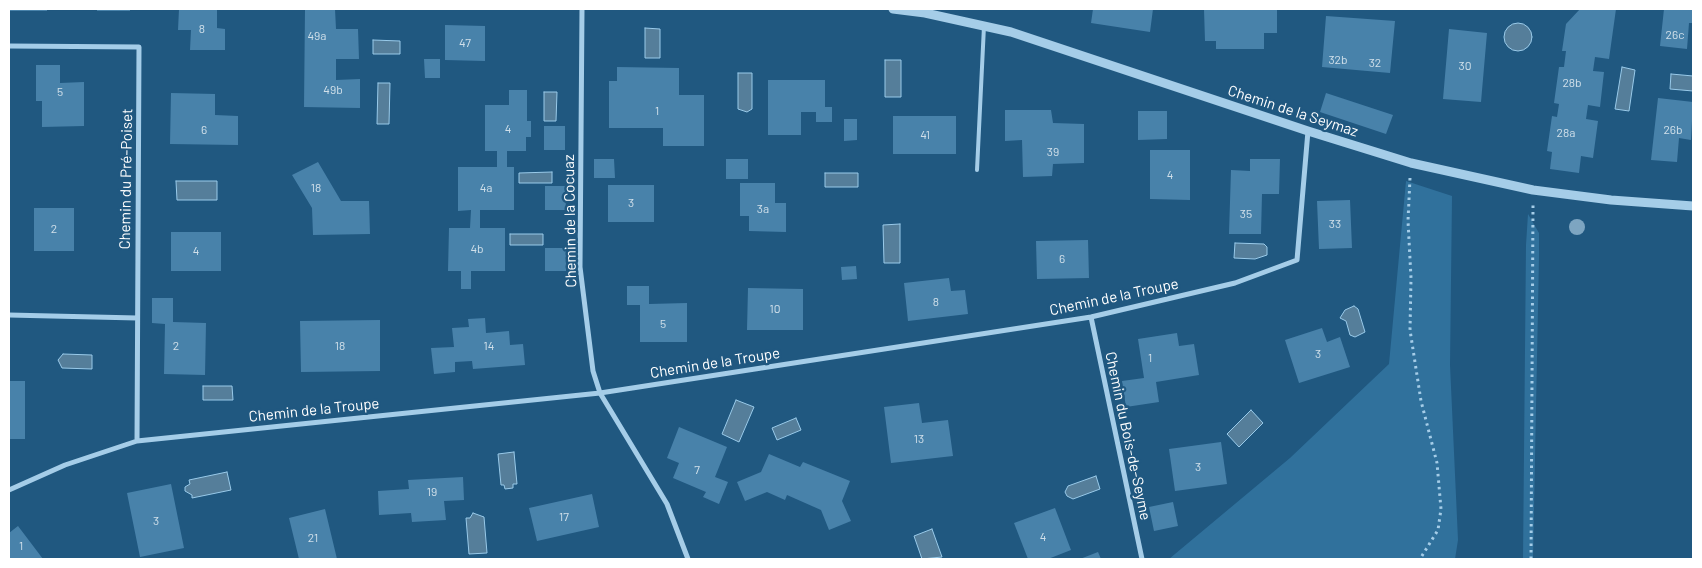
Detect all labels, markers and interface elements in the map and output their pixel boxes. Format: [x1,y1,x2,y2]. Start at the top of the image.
house number: 8 [199,22,205,36]
house number: 26c [1666,28,1684,42]
house number: 49a [308,29,326,43]
house number: 47 [459,36,471,50]
house number: 32b [1328,53,1348,67]
house number: 32 [1369,56,1381,70]
house number: 30 [1459,59,1471,73]
house number: 28b [1562,76,1582,90]
street label: Chemin de la Seymaz [1226,81,1360,141]
house number: 49b [323,83,343,97]
house number: 5 [57,85,63,99]
house number: 1 [655,104,659,118]
street label: Chemin du Pré-Poiset [116,108,136,250]
house number: 4 [505,122,511,136]
house number: 6 [201,123,207,137]
house number: 26b [1663,123,1683,137]
house number: 28a [1557,126,1575,140]
house number: 41 [920,128,930,142]
house number: 39 [1047,145,1059,159]
street label: Chemin de la Cocuaz [560,154,580,288]
house number: 4 [1167,168,1173,182]
house number: 18 [311,181,321,195]
house number: 4a [480,181,492,195]
house number: 3 [628,196,634,210]
house number: 3a [757,202,769,216]
house number: 35 [1240,207,1252,221]
house number: 33 [1329,217,1341,231]
house number: 2 [51,222,57,236]
house number: 4b [470,242,484,256]
house number: 4 [193,244,199,258]
house number: 6 [1059,252,1065,266]
street label: Chemin de la Troupe [1048,275,1180,319]
house number: 8 [933,295,939,309]
house number: 10 [770,302,780,316]
house number: 5 [660,317,666,331]
house number: 2 [173,339,179,353]
house number: 18 [335,339,345,353]
house number: 14 [484,339,494,353]
street label: Chemin de la Troupe [649,344,781,382]
house number: 3 [1315,347,1321,361]
street label: Chemin du Bois-de-Seyme [1101,350,1155,522]
house number: 1 [1148,351,1152,365]
street label: Chemin de la Troupe [248,394,380,426]
house number: 13 [914,432,924,446]
house number: 3 [1195,460,1201,474]
house number: 7 [694,463,700,477]
house number: 19 [427,485,437,499]
house number: 17 [559,510,569,524]
house number: 3 [153,514,159,528]
house number: 4 [1040,530,1046,544]
house number: 21 [308,531,318,545]
house number: 1 [19,539,23,553]

